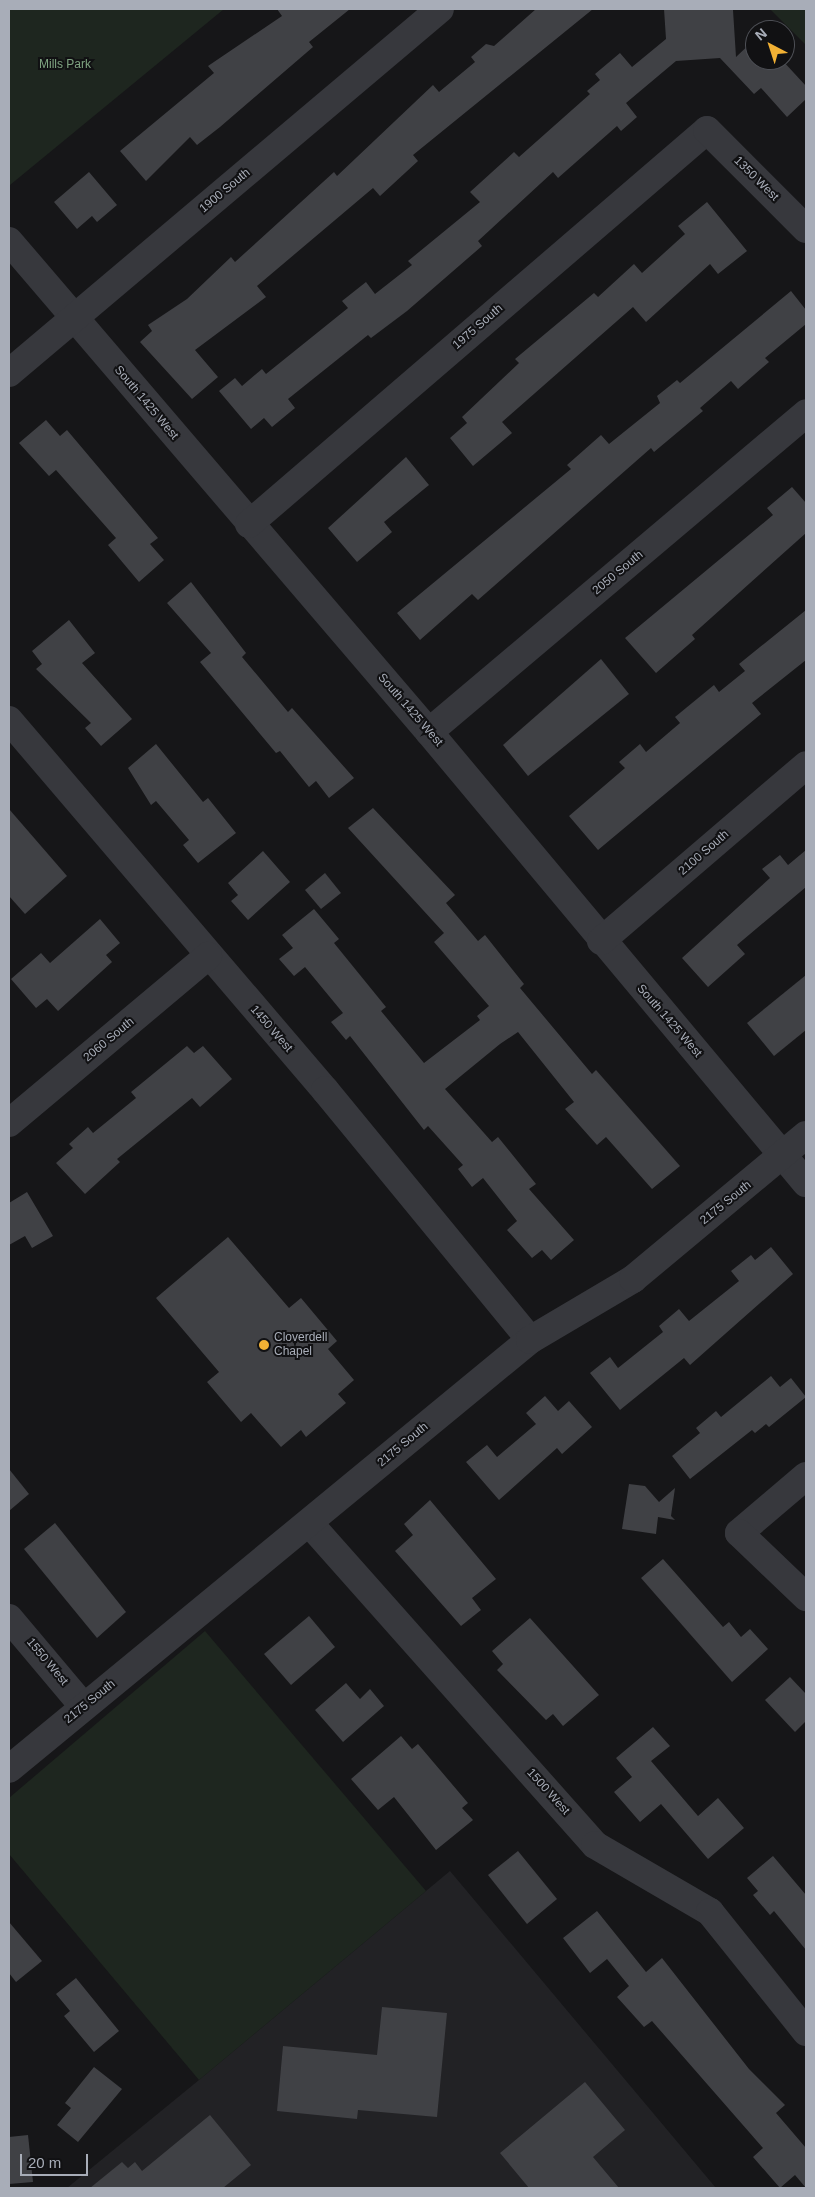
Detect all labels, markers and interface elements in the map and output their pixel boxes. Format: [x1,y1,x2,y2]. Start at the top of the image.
north arrow [745,20,795,70]
text: N [752,25,770,44]
park label: Mills Park [39,58,91,72]
street label: 1350 West [731,154,781,204]
street label: 1900 South [197,166,253,216]
street label: 1975 South [450,301,506,353]
street label: South 1425 West [111,363,181,443]
street label: 2050 South [590,548,646,598]
street label: South 1425 West [374,671,446,749]
street label: 2100 South [676,827,732,879]
street label: South 1425 West [633,982,705,1060]
street label: 1450 West [247,1003,295,1055]
street label: 2060 South [81,1015,137,1065]
street label: 2175 South [698,1178,754,1228]
place label: Cloverdell Chapel [274,1331,327,1359]
marker: Cloverdell Chapel [258,1339,270,1351]
street label: 2175 South [375,1420,431,1470]
street label: 1550 West [23,1635,71,1689]
street label: 2175 South [62,1677,118,1727]
street label: 1500 West [524,1766,572,1818]
scale bar [22,2144,90,2176]
text: 20 m [28,2154,61,2171]

